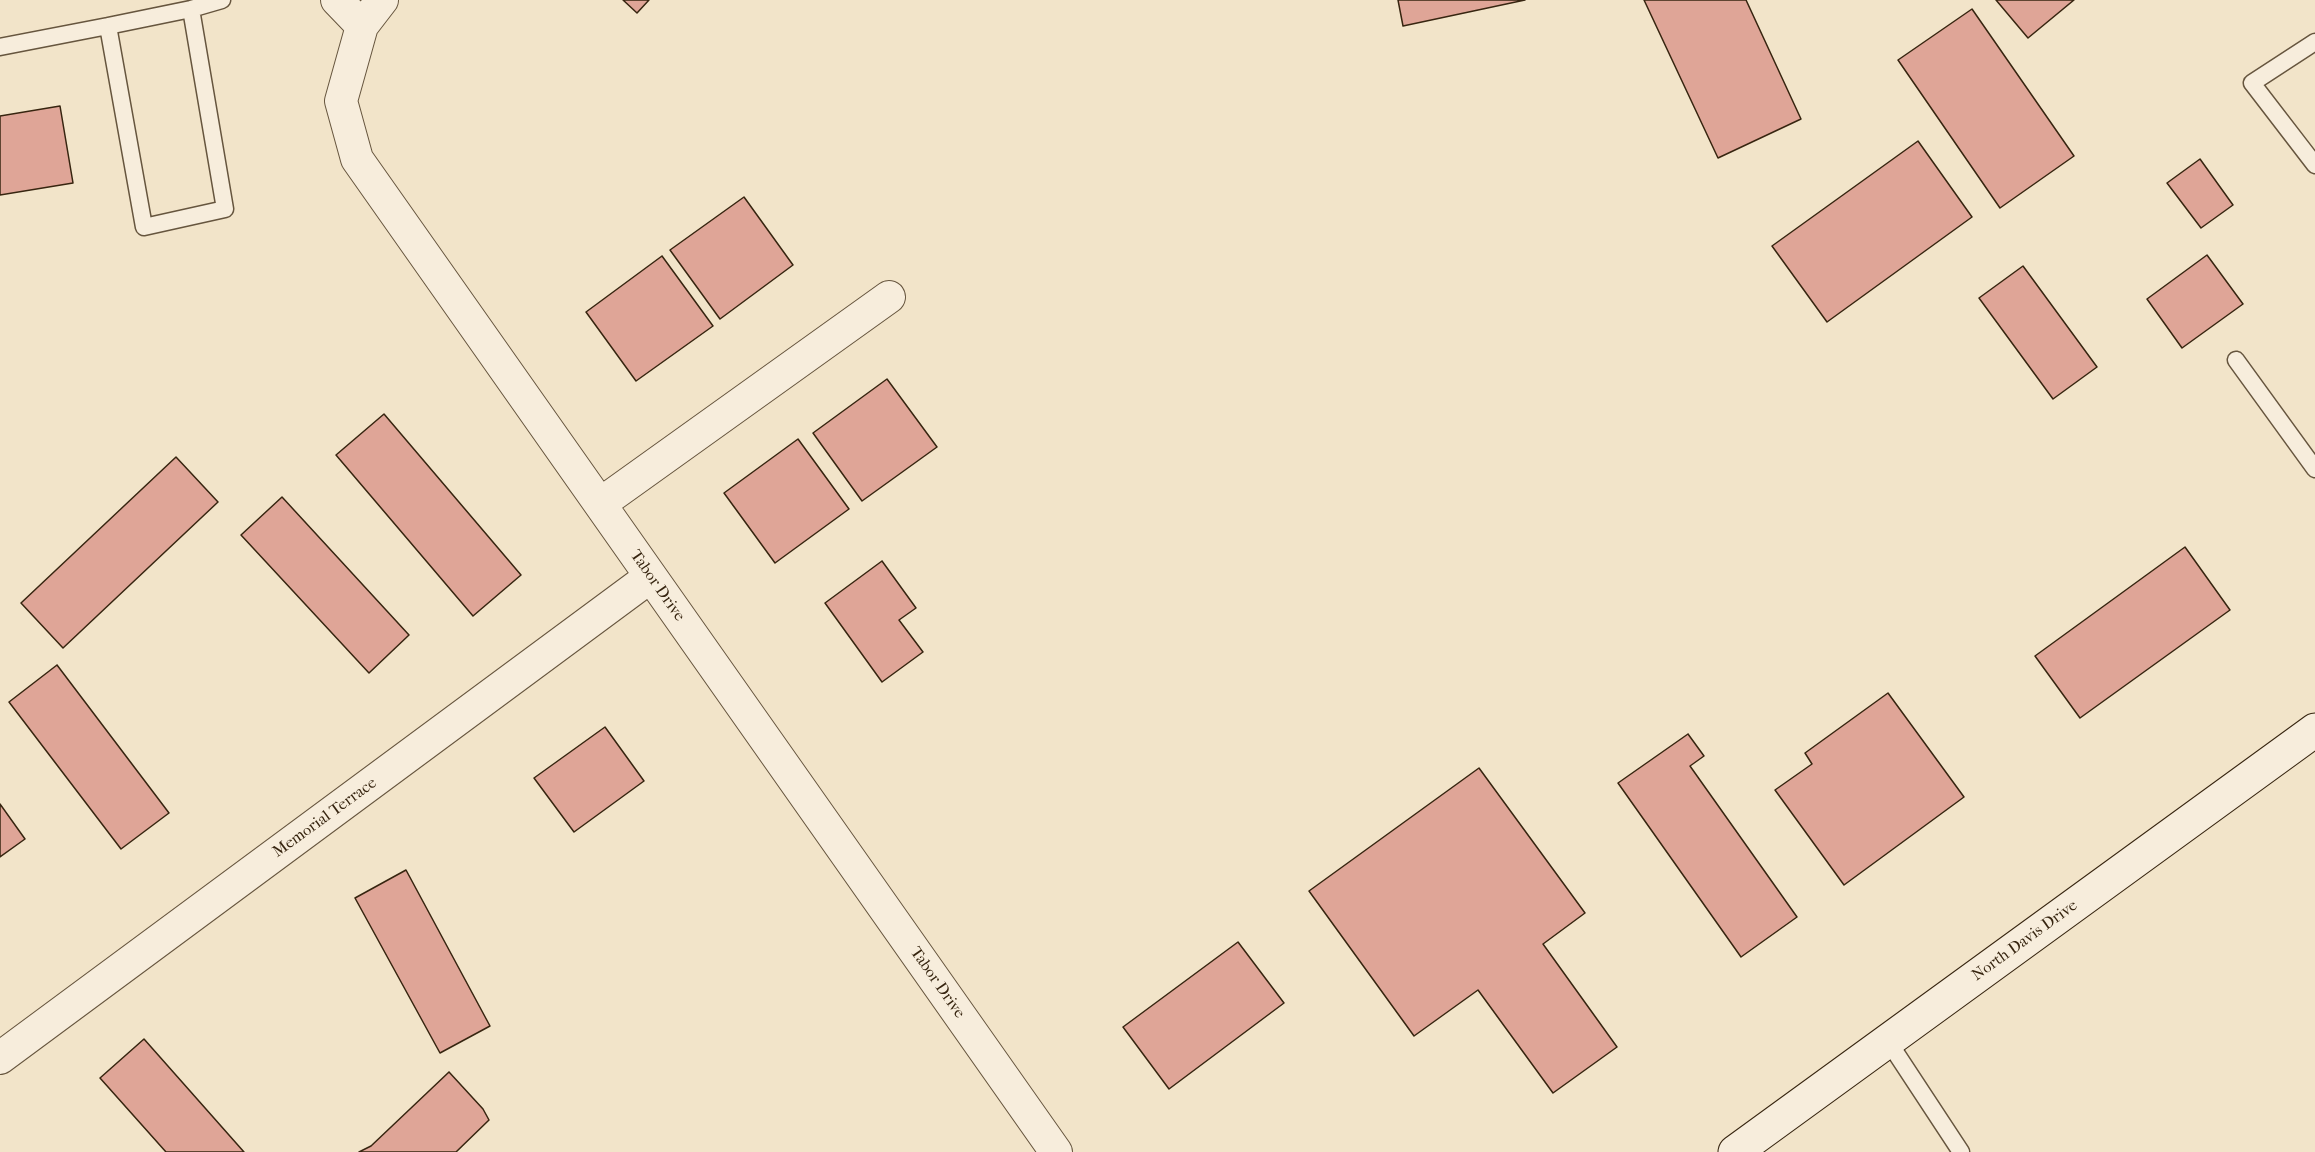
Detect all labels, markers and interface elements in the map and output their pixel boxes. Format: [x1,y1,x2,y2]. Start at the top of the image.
street label: Tabor Drive [625,547,689,625]
street label: Memorial Terrace [269,774,381,862]
street label: North Davis Drive [1969,896,2081,986]
street label: Tabor Drive [905,944,969,1022]

